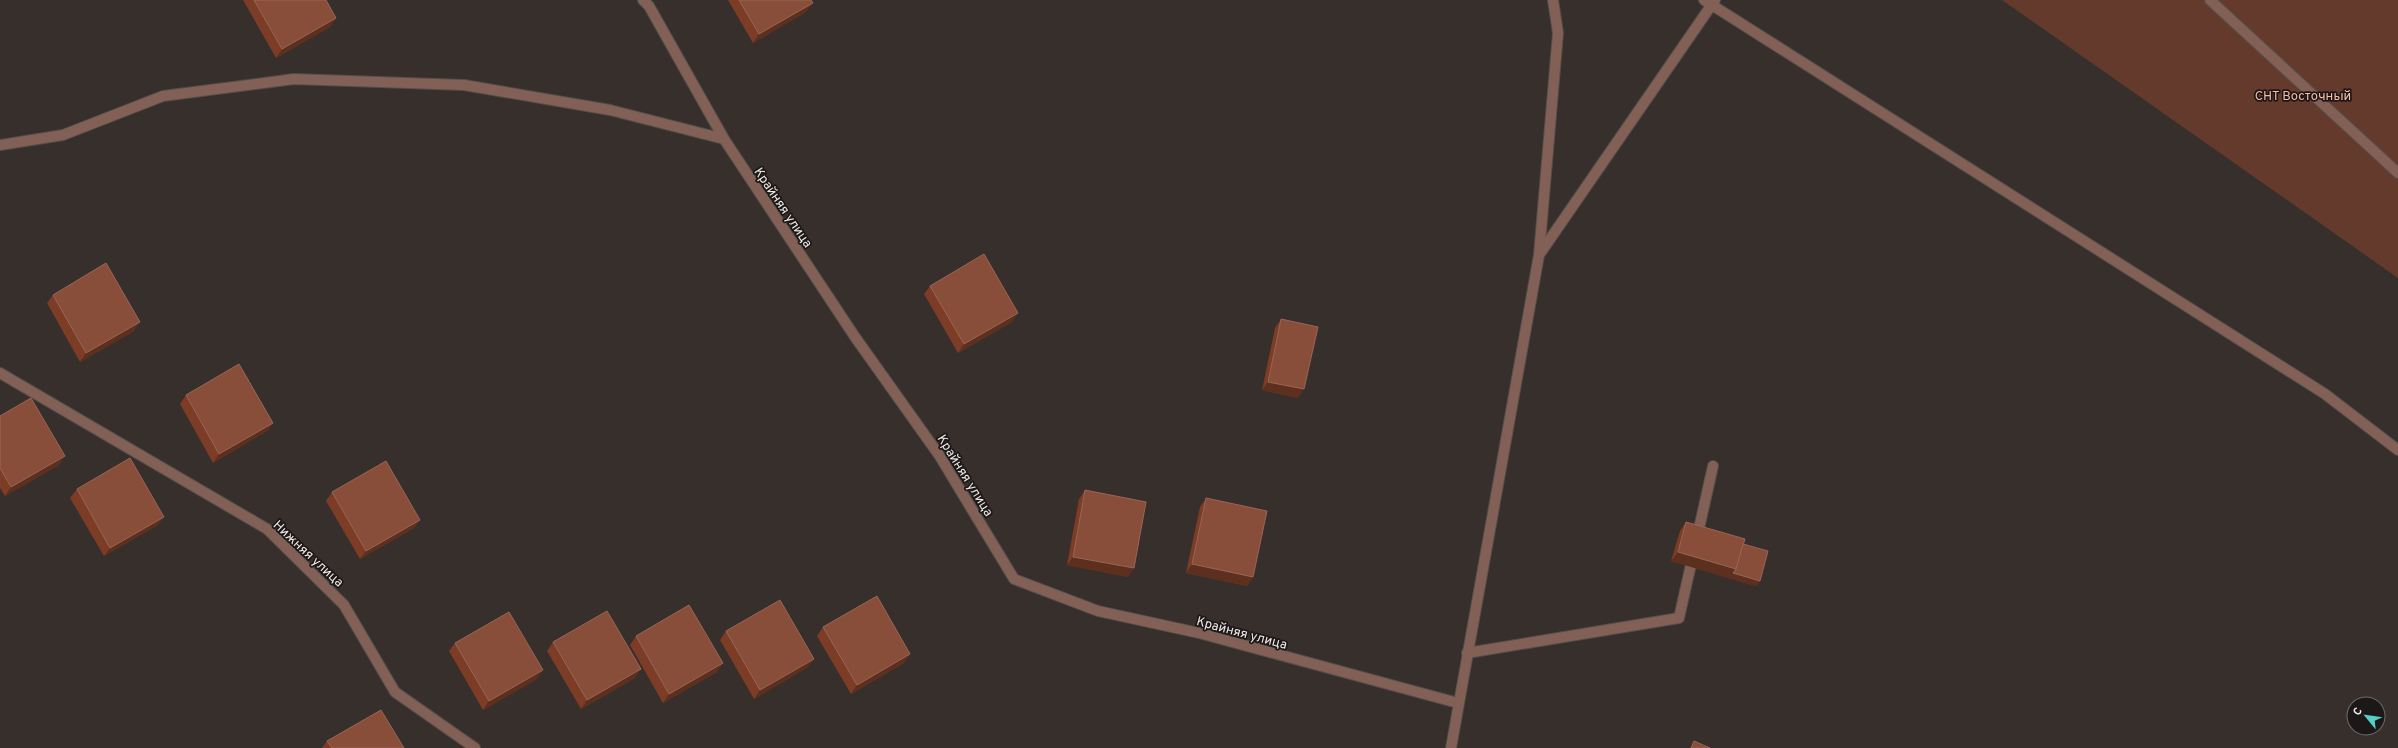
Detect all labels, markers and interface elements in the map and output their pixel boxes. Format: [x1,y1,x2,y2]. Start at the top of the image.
park label: СНТ Восточный [2255,89,2351,105]
street label: Крайняя улица [750,165,815,251]
street label: Крайняя улица [933,432,996,520]
street label: Нижняя улица [269,518,346,591]
street label: Крайняя улица [1194,614,1289,654]
north arrow [2346,696,2386,736]
text: С [2350,705,2366,718]

